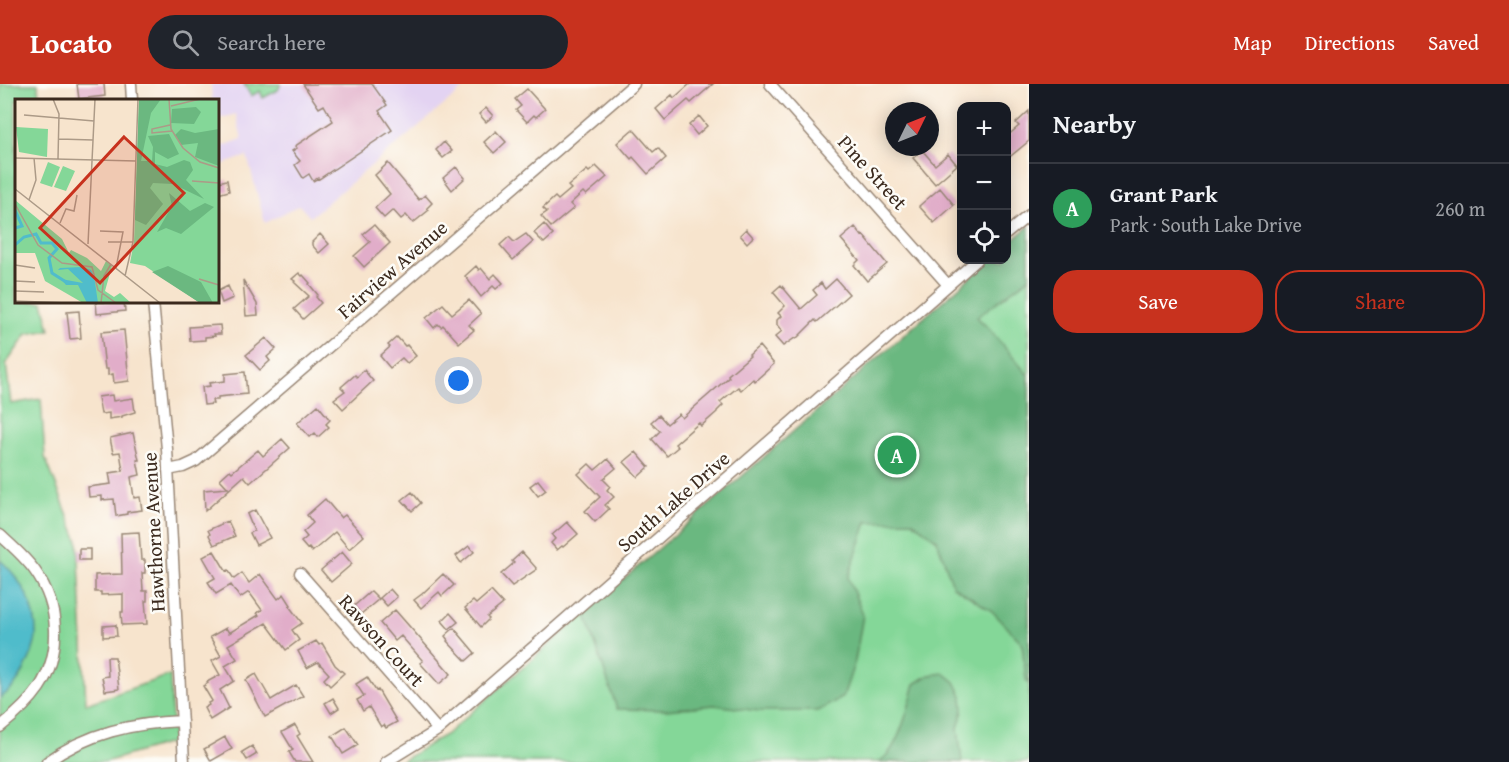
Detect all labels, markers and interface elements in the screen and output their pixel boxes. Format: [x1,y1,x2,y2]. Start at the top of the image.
search box [148,15,568,69]
text: Locato [30,22,112,63]
icon: search [169,26,202,59]
text: Search here [217,26,326,58]
text: Map [1233,27,1272,58]
text: Directions [1305,27,1395,58]
text: Saved [1428,27,1479,58]
inset map [15,99,219,303]
north arrow [885,102,939,156]
map controls [957,102,1011,264]
button: + [957,102,1011,156]
text: Nearby [1053,104,1136,143]
street label: Pine Street [831,128,915,216]
button: − [957,156,1011,210]
text: Grant Park [1110,178,1217,210]
text: A [1066,194,1079,223]
text: 260 m [1435,194,1485,223]
button: locate [957,210,1011,264]
text: Park · South Lake Drive [1110,210,1302,239]
street label: Fairview Avenue [331,213,453,325]
button: Save [1053,270,1263,333]
button: Share [1275,270,1485,333]
your location [444,366,473,395]
pin: A [878,432,916,478]
street label: South Lake Drive [610,444,736,558]
street label: Hawthorne Avenue [134,451,172,613]
street label: Rawson Court [332,587,432,693]

